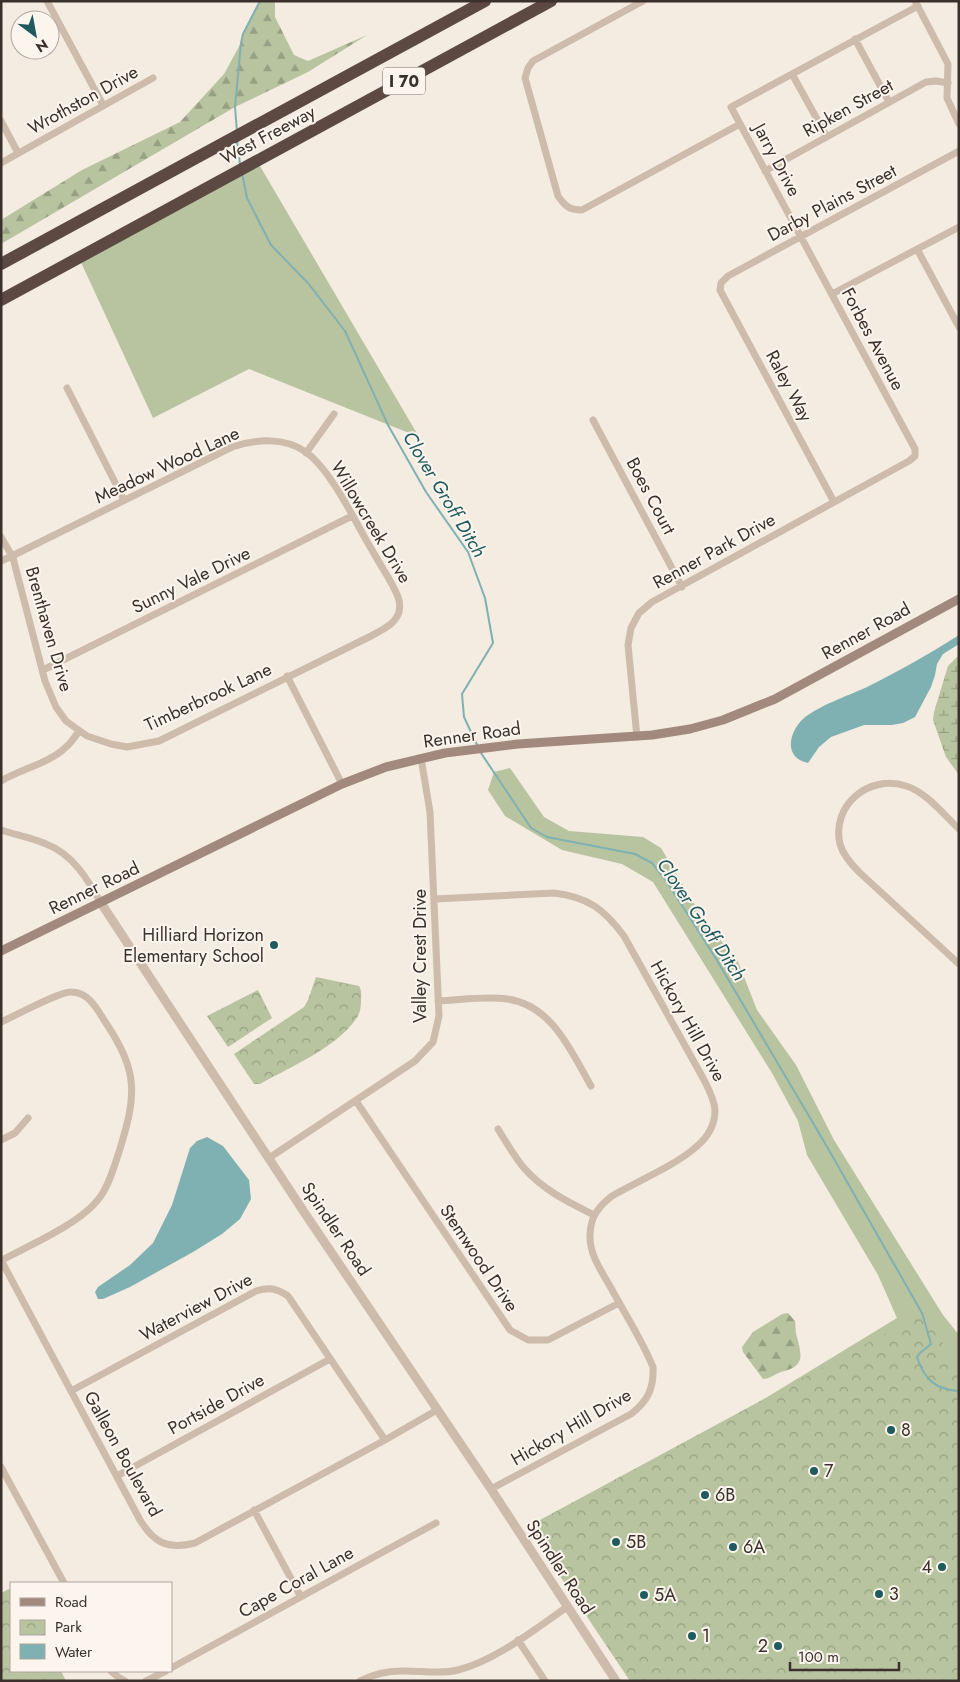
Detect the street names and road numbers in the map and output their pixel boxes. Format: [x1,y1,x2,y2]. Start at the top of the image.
street label: Wrothston Drive [23,59,143,141]
road number: I 70 [383,68,425,94]
street label: Ripken Street [798,72,899,144]
street label: West Freeway [216,99,320,171]
street label: Jarry Drive [746,117,807,201]
street label: Darby Plains Street [763,158,902,248]
street label: Forbes Avenue [835,283,911,395]
street label: Raley Way [759,346,819,426]
street label: Meadow Wood Lane [90,420,244,510]
street label: Boes Court [620,453,682,540]
street label: Willowcreek Drive [324,456,418,588]
street label: Renner Park Drive [648,507,780,595]
street label: Sunny Vale Drive [127,540,255,620]
street label: Brenthaven Drive [19,564,79,694]
street label: Renner Road [817,596,915,666]
street label: Timberbrook Lane [140,656,276,738]
street label: Renner Road [422,715,522,755]
street label: Renner Road [44,855,144,921]
street label: Valley Crest Drive [407,889,433,1023]
street label: Hickory Hill Drive [644,956,732,1086]
street label: Spindler Road [295,1177,377,1281]
street label: Stemwood Drive [433,1199,525,1317]
street label: Waterview Drive [135,1266,257,1348]
street label: Portside Drive [163,1367,269,1441]
street label: Hickory Hill Drive [506,1382,636,1472]
street label: Galleon Boulevard [78,1386,168,1522]
street label: Spindler Road [520,1514,600,1620]
street label: Cape Coral Lane [234,1540,358,1624]

